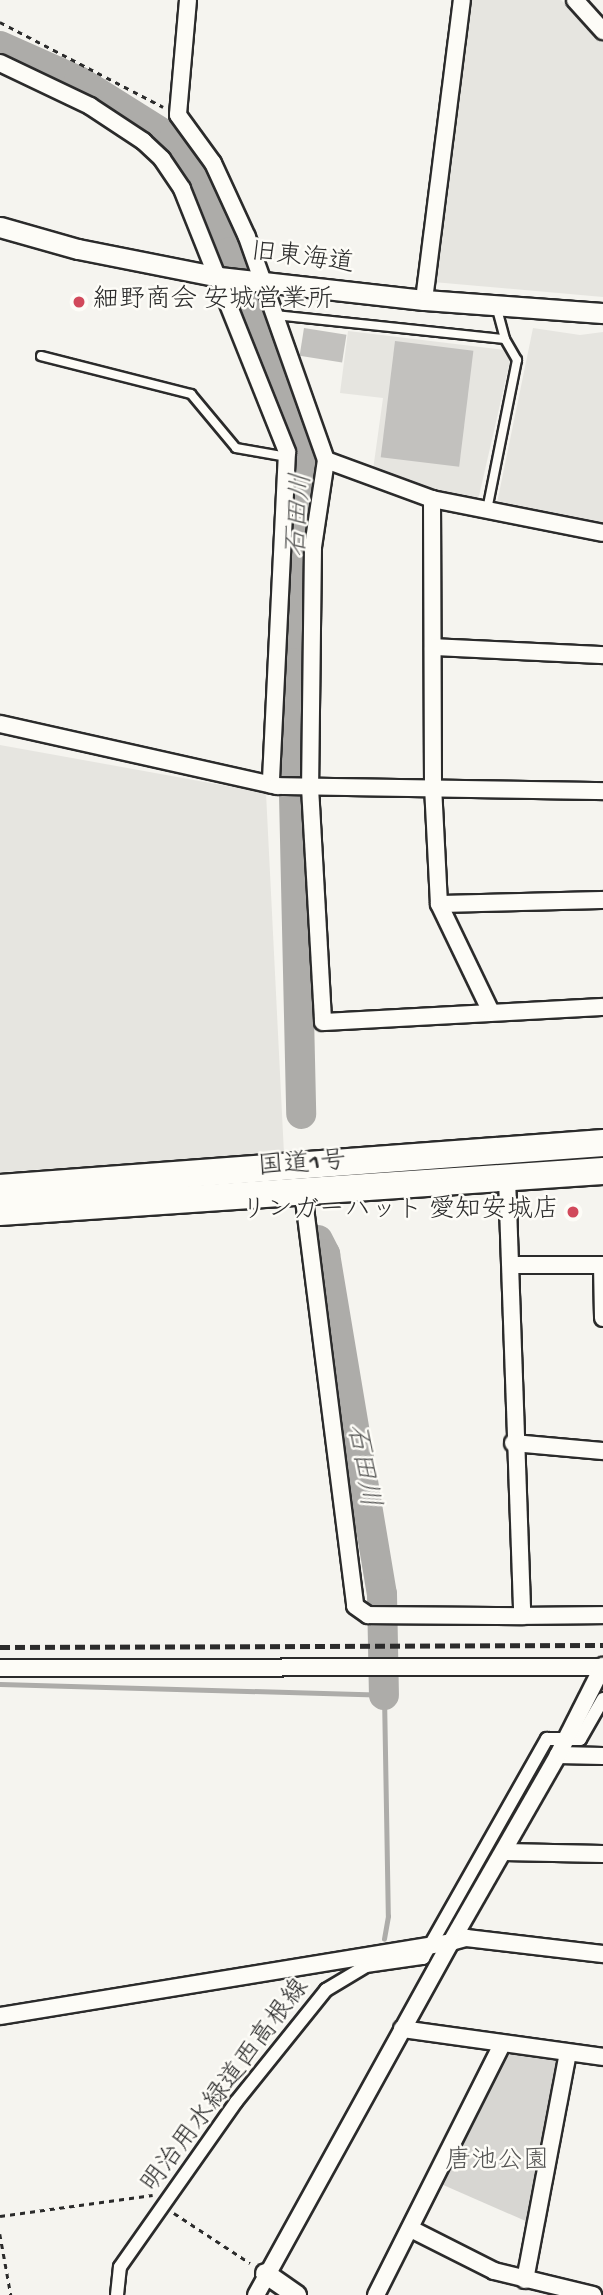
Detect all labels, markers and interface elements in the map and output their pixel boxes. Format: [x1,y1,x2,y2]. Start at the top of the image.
street label: 旧東海道 [248,238,356,282]
place label: 細野商会 安城営業所 [93,286,333,318]
marker: 細野商会 安城営業所 [71,294,87,310]
water label: 石田川 [281,472,321,558]
street label: 国道1号 [257,1147,347,1185]
place label: リンガーハット 愛知安城店 [241,1196,559,1228]
marker: リンガーハット 愛知安城店 [565,1204,581,1220]
water label: 石田川 [337,1422,385,1510]
street label: 明治用水緑道西高根線 [136,1974,318,2200]
park label: 唐池公園 [445,2147,549,2179]

